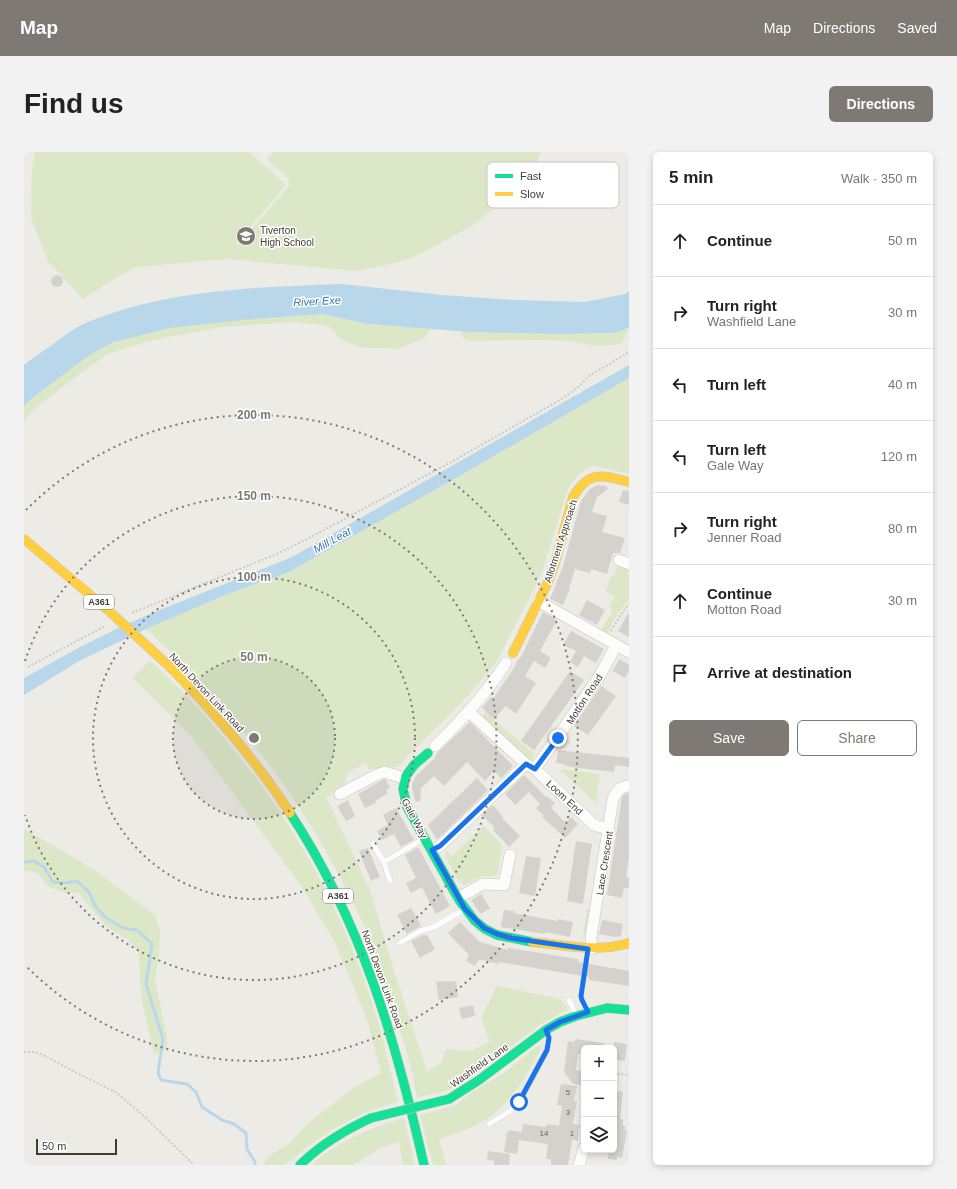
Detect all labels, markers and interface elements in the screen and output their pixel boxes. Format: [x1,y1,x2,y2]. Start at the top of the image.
text: Map [20,17,58,38]
text: Map [764,20,791,36]
text: Directions [813,20,875,36]
text: Saved [897,20,937,36]
button: Directions [829,86,933,122]
text: Find us [24,88,124,119]
legend [487,162,619,208]
text: 5 min [669,168,713,187]
text: Fast [520,170,541,182]
text: Walk · 350 m [841,171,917,186]
text: Slow [520,188,544,200]
school or university icon: Tiverton High School [235,225,257,247]
place label: Tiverton High School [260,225,314,248]
icon: ahead [669,230,691,252]
text: Continue [707,232,772,249]
text: 50 m [888,233,917,248]
water label: River Exe [293,294,341,308]
text: Turn right [707,297,777,314]
icon: right [669,302,691,324]
text: 30 m [888,305,917,320]
text: Washfield Lane [707,314,796,329]
icon: left [669,374,691,396]
text: Turn left [707,376,766,393]
text: 40 m [888,377,917,392]
text: 200 m [237,408,271,422]
text: Turn left [707,441,766,458]
icon: left [669,446,691,468]
text: 120 m [881,449,917,464]
text: Gale Way [707,458,764,473]
text: 150 m [237,489,271,503]
street label: Allotment Approach [542,498,579,584]
text: Turn right [707,513,777,530]
icon: right [669,518,691,540]
text: 80 m [888,521,917,536]
water label: Mill Leat [311,524,354,555]
text: Jenner Road [707,530,781,545]
text: 100 m [237,570,271,584]
text: Continue [707,585,772,602]
icon: ahead [669,590,691,612]
text: 30 m [888,593,917,608]
road number: A361 [84,595,114,609]
text: Motton Road [707,602,781,617]
text: 50 m [240,650,268,664]
street label: North Devon Link Road [167,651,246,734]
icon: arrive [669,662,691,684]
text: Arrive at destination [707,664,852,681]
street label: Motton Road [564,672,605,726]
button: Save [669,720,789,756]
button: Share [797,720,917,756]
route end [549,729,567,747]
centre of rings [247,731,261,745]
street label: Loom End [544,778,585,817]
street label: Gale Way [399,796,430,840]
street label: Lace Crescent [594,830,615,896]
road number: A361 [323,889,353,903]
street label: North Devon Link Road [360,928,405,1030]
street label: Washfield Lane [448,1041,511,1090]
map controls [581,1045,617,1153]
button: + [581,1045,617,1081]
button: − [581,1081,617,1117]
house number: 5 [566,1088,571,1097]
route start [510,1093,528,1111]
house number: 3 [566,1108,571,1117]
button: layers [581,1117,617,1153]
house number: 14 [540,1129,549,1138]
house number: 1 [570,1129,575,1138]
scale bar [36,1137,117,1156]
text: 50 m [42,1140,66,1152]

